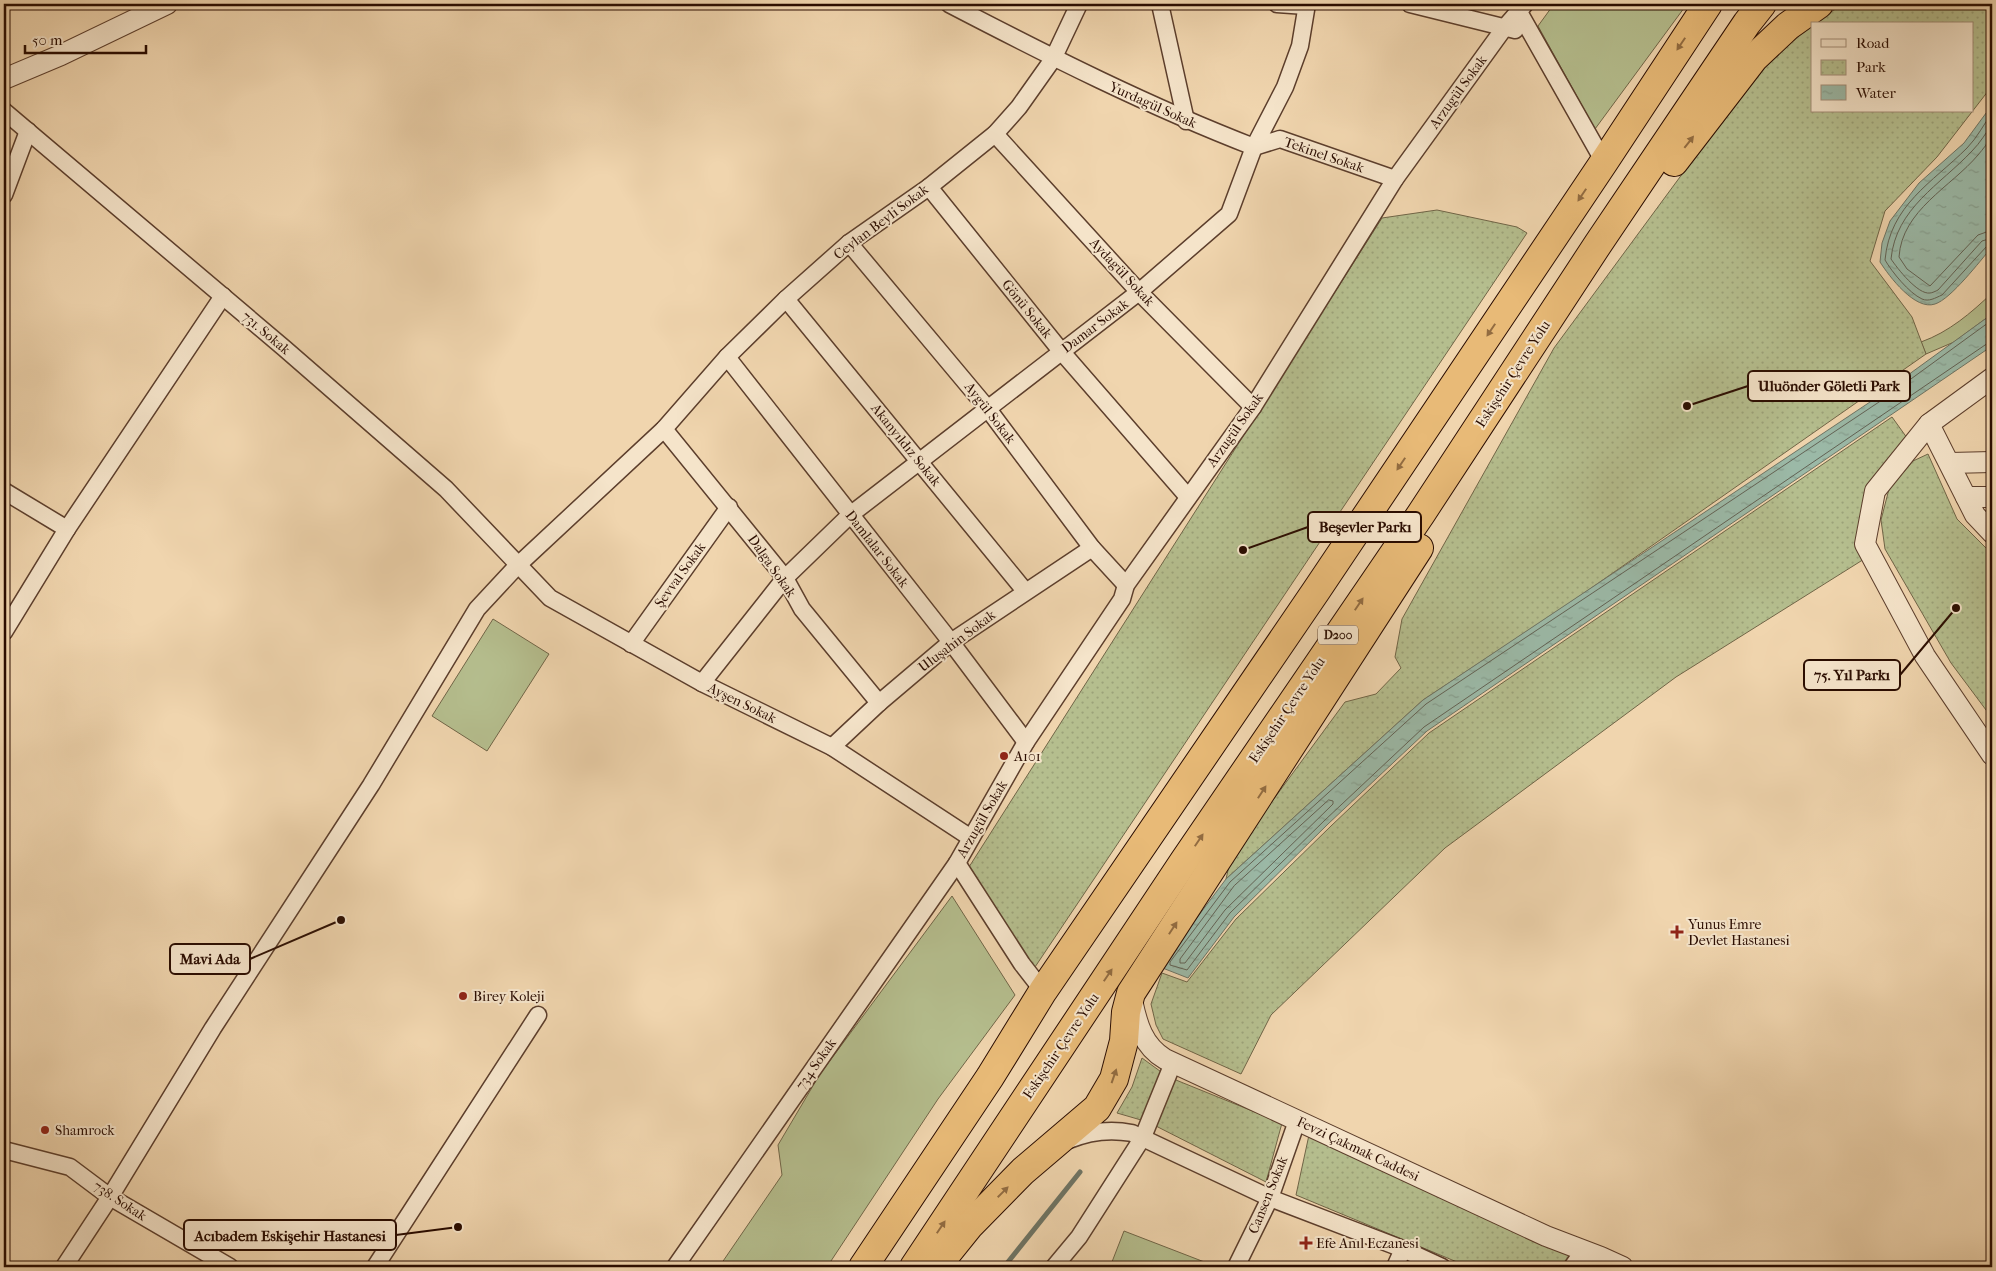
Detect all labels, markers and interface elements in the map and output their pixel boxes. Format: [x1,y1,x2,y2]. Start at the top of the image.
scale bar [25,22,146,54]
legend [1811,22,1974,112]
text: 50 m [32,31,63,49]
text: Road [1856,34,1890,52]
one-way arrow [1676,38,1686,51]
street label: Arzugül Sokak [1425,51,1491,133]
text: Park [1856,58,1886,76]
street label: Yurdagül Sokak [1106,78,1200,132]
text: Water [1855,84,1896,102]
street label: Tekinel Sokak [1282,133,1367,177]
one-way arrow [1683,136,1694,149]
street label: Ceylan Beyli Sokak [830,180,932,263]
one-way arrow [1577,188,1587,201]
street label: Aydagül Sokak [1085,234,1158,310]
street label: Gönü Sokak [998,276,1056,343]
street label: Damar Sokak [1058,295,1132,357]
street label: 731. Sokak [238,308,294,359]
street label: Eskişehir Çevre Yolu [1472,317,1554,431]
one-way arrow [1487,323,1496,336]
callout: Uluönder Göletli Park [1748,371,1910,401]
text: Uluönder Göletli Park [1757,377,1901,395]
street label: Aygül Sokak [960,378,1020,448]
street label: Arzugül Sokak [1203,389,1267,471]
street label: Akanyıldız Sokak [867,399,945,491]
one-way arrow [1396,458,1406,471]
street label: Damlalar Sokak [842,507,913,592]
callout: Beşevler Parkı [1308,512,1421,542]
text: Beşevler Parkı [1319,518,1412,537]
street label: Dalga Sokak [744,531,800,601]
street label: Şevval Sokak [651,538,710,611]
one-way arrow [1354,597,1364,611]
street label: Uluşahin Sokak [915,606,1000,676]
road number: D200 [1318,626,1358,644]
street label: Eskişehir Çevre Yolu [1245,654,1329,766]
callout: 75. Yıl Parkı [1804,660,1900,690]
text: 75. Yıl Parkı [1813,666,1891,684]
street label: Ayşen Sokak [704,679,780,727]
place label: A101 [1013,748,1041,765]
marker: A101 [998,750,1010,762]
street label: Arzugül Sokak [952,777,1011,862]
one-way arrow [1257,785,1267,799]
one-way arrow [1194,833,1204,846]
place label: Yunus Emre Devlet Hastanesi [1687,916,1790,949]
one-way arrow [1168,921,1178,935]
marker: Yunus Emre Devlet Hastanesi [1670,925,1684,939]
callout: Mavi Ada [170,944,250,974]
text: Mavi Ada [179,950,241,968]
one-way arrow [1103,968,1113,981]
place label: Birey Koleji [473,988,545,1005]
marker: Birey Koleji [457,990,469,1002]
street label: Eskişehir Çevre Yolu [1019,990,1103,1102]
street label: 734 Sokak [792,1034,840,1093]
one-way arrow [1110,1068,1118,1083]
street label: Fevzi Çakmak Caddesi [1294,1113,1422,1185]
place label: Shamrock [55,1122,115,1139]
marker: Shamrock [39,1124,51,1136]
street label: Cansen Sokak [1245,1153,1292,1236]
street label: 738. Sokak [90,1177,151,1225]
one-way arrow [997,1186,1009,1198]
callout: Acıbadem Eskişehir Hastanesi [184,1220,396,1250]
one-way arrow [936,1220,946,1233]
text: Acıbadem Eskişehir Hastanesi [193,1227,386,1246]
place label: Efe Anıl Eczanesi [1316,1235,1419,1252]
marker: Efe Anıl Eczanesi [1300,1237,1312,1249]

